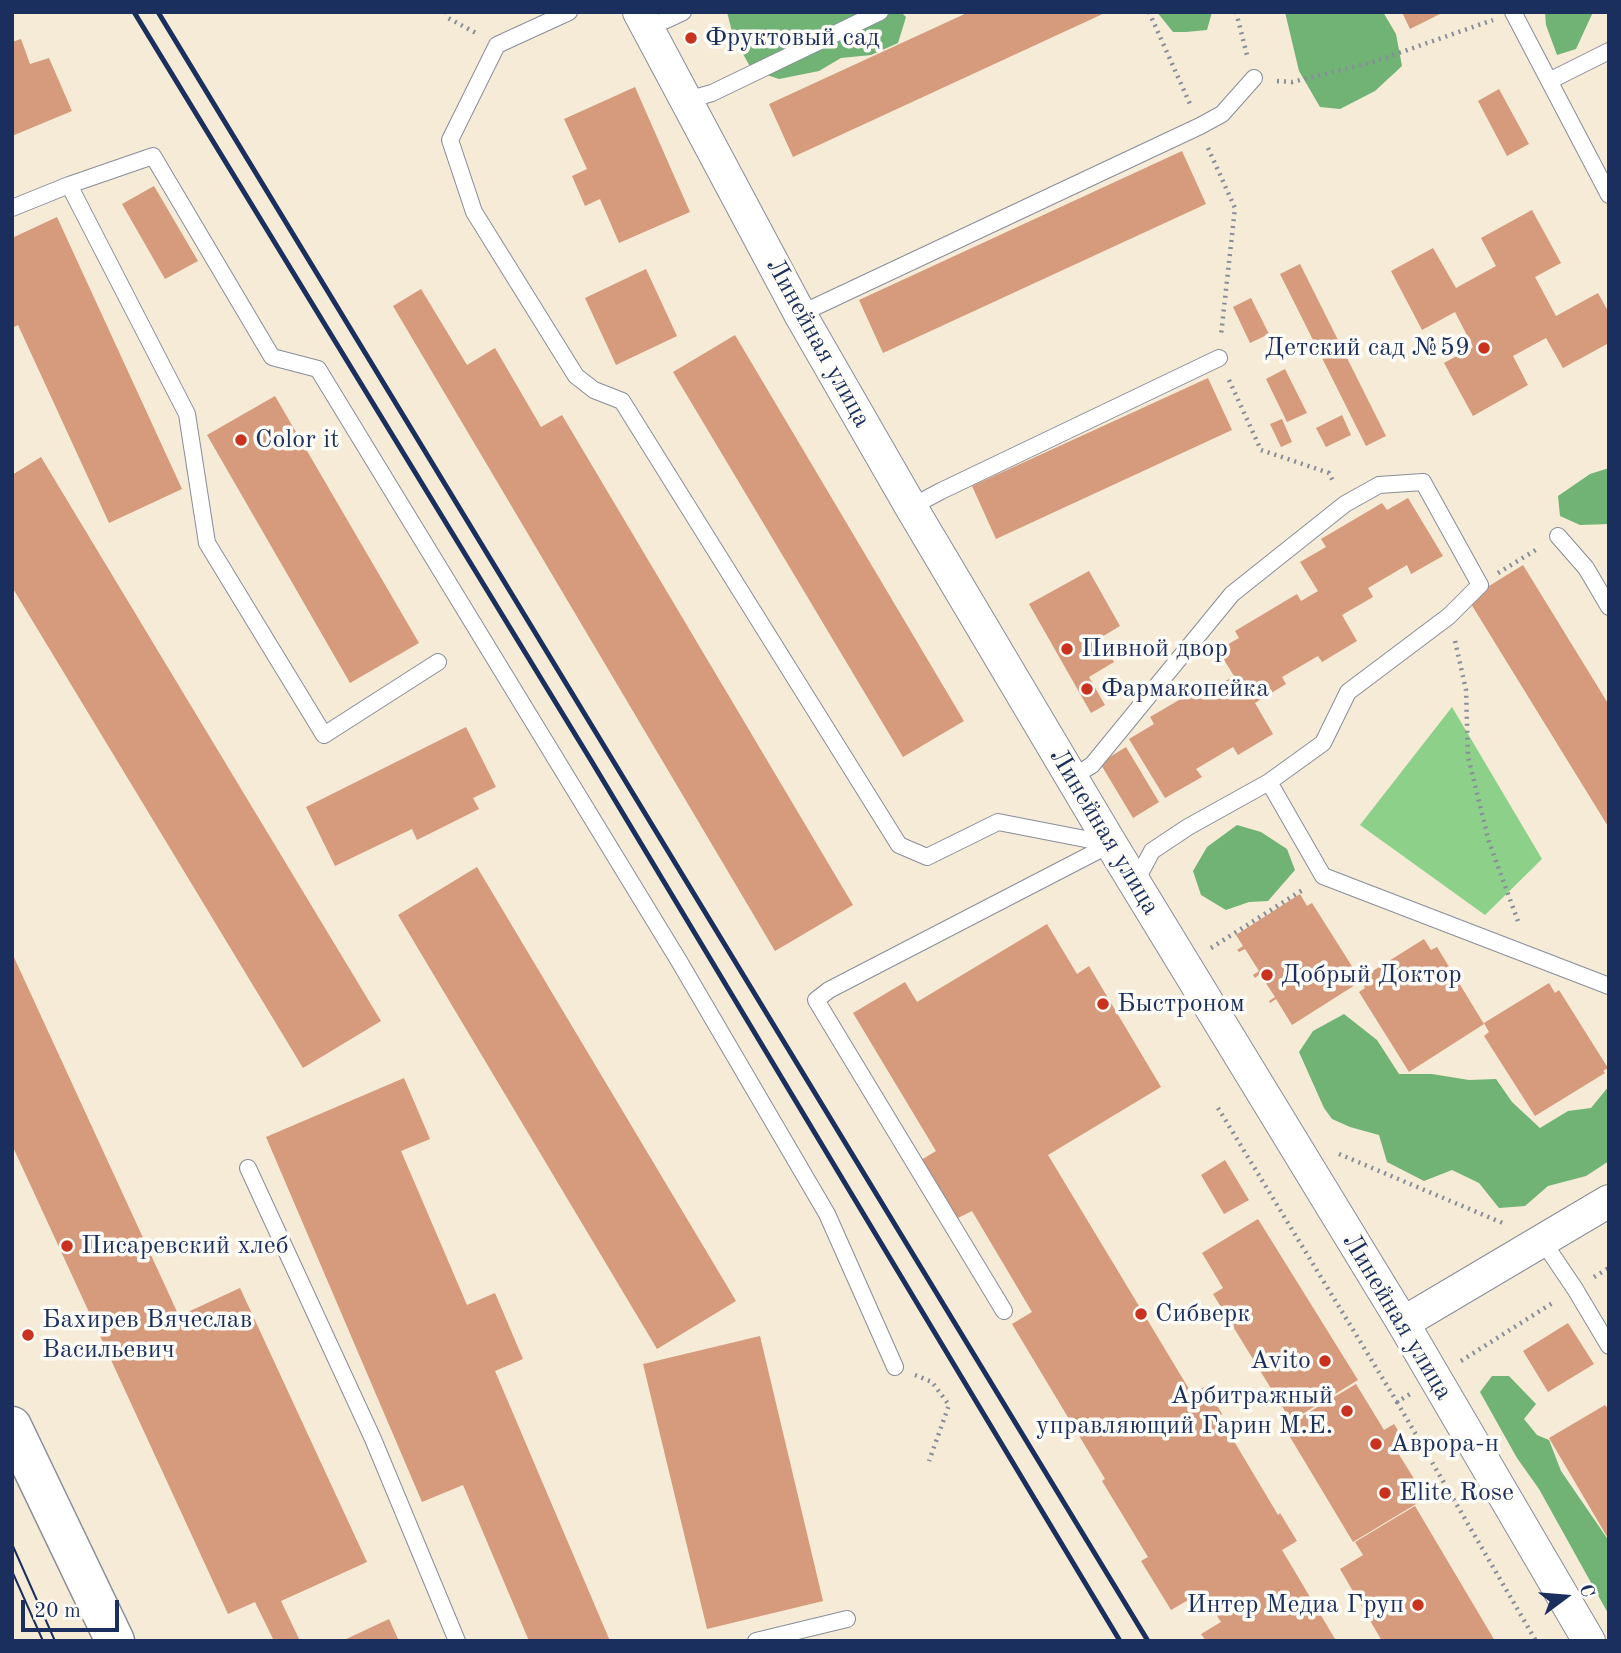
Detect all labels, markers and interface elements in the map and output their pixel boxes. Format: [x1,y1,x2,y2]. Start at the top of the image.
place label: Фруктовый сад [705,22,880,54]
marker: Фруктовый сад [683,30,699,46]
street label: Линейная улица [759,253,877,433]
place label: Детский сад №59 [1265,332,1470,364]
marker: Детский сад №59 [1476,340,1492,356]
place label: Color it [255,424,339,456]
marker: Color it [233,432,249,448]
place label: Пивной двор [1081,633,1228,665]
marker: Пивной двор [1059,641,1075,657]
place label: Фармакопейка [1101,673,1269,705]
marker: Фармакопейка [1079,681,1095,697]
street label: Линейная улица [1042,743,1166,921]
place label: Добрый Доктор [1281,959,1462,991]
marker: Добрый Доктор [1259,967,1275,983]
place label: Быстроном [1117,988,1245,1020]
marker: Быстроном [1095,996,1111,1012]
street label: Линейная улица [1335,1228,1459,1406]
place label: Писаревский хлеб [81,1230,289,1262]
marker: Писаревский хлеб [59,1238,75,1254]
place label: Сибверк [1155,1298,1250,1330]
place label: Бахирев Вячеслав Васильевич [42,1304,252,1366]
marker: Сибверк [1133,1306,1149,1322]
marker: Бахирев Вячеслав Васильевич [20,1327,36,1343]
place label: Avito [1250,1345,1311,1377]
marker: Avito [1317,1353,1333,1369]
place label: Арбитражный управляющий Гарин М.Е. [1036,1380,1333,1442]
marker: Арбитражный управляющий Гарин М.Е. [1339,1403,1355,1419]
place label: Аврора-н [1390,1428,1499,1460]
marker: Аврора-н [1368,1436,1384,1452]
place label: Elite Rose [1399,1477,1514,1509]
marker: Elite Rose [1377,1485,1393,1501]
north arrow [1530,1562,1600,1632]
text: С [1575,1582,1597,1600]
scale bar [24,1586,122,1630]
place label: Интер Медиа Груп [1186,1589,1404,1621]
marker: Интер Медиа Груп [1410,1597,1426,1613]
text: 20 m [34,1601,81,1622]

